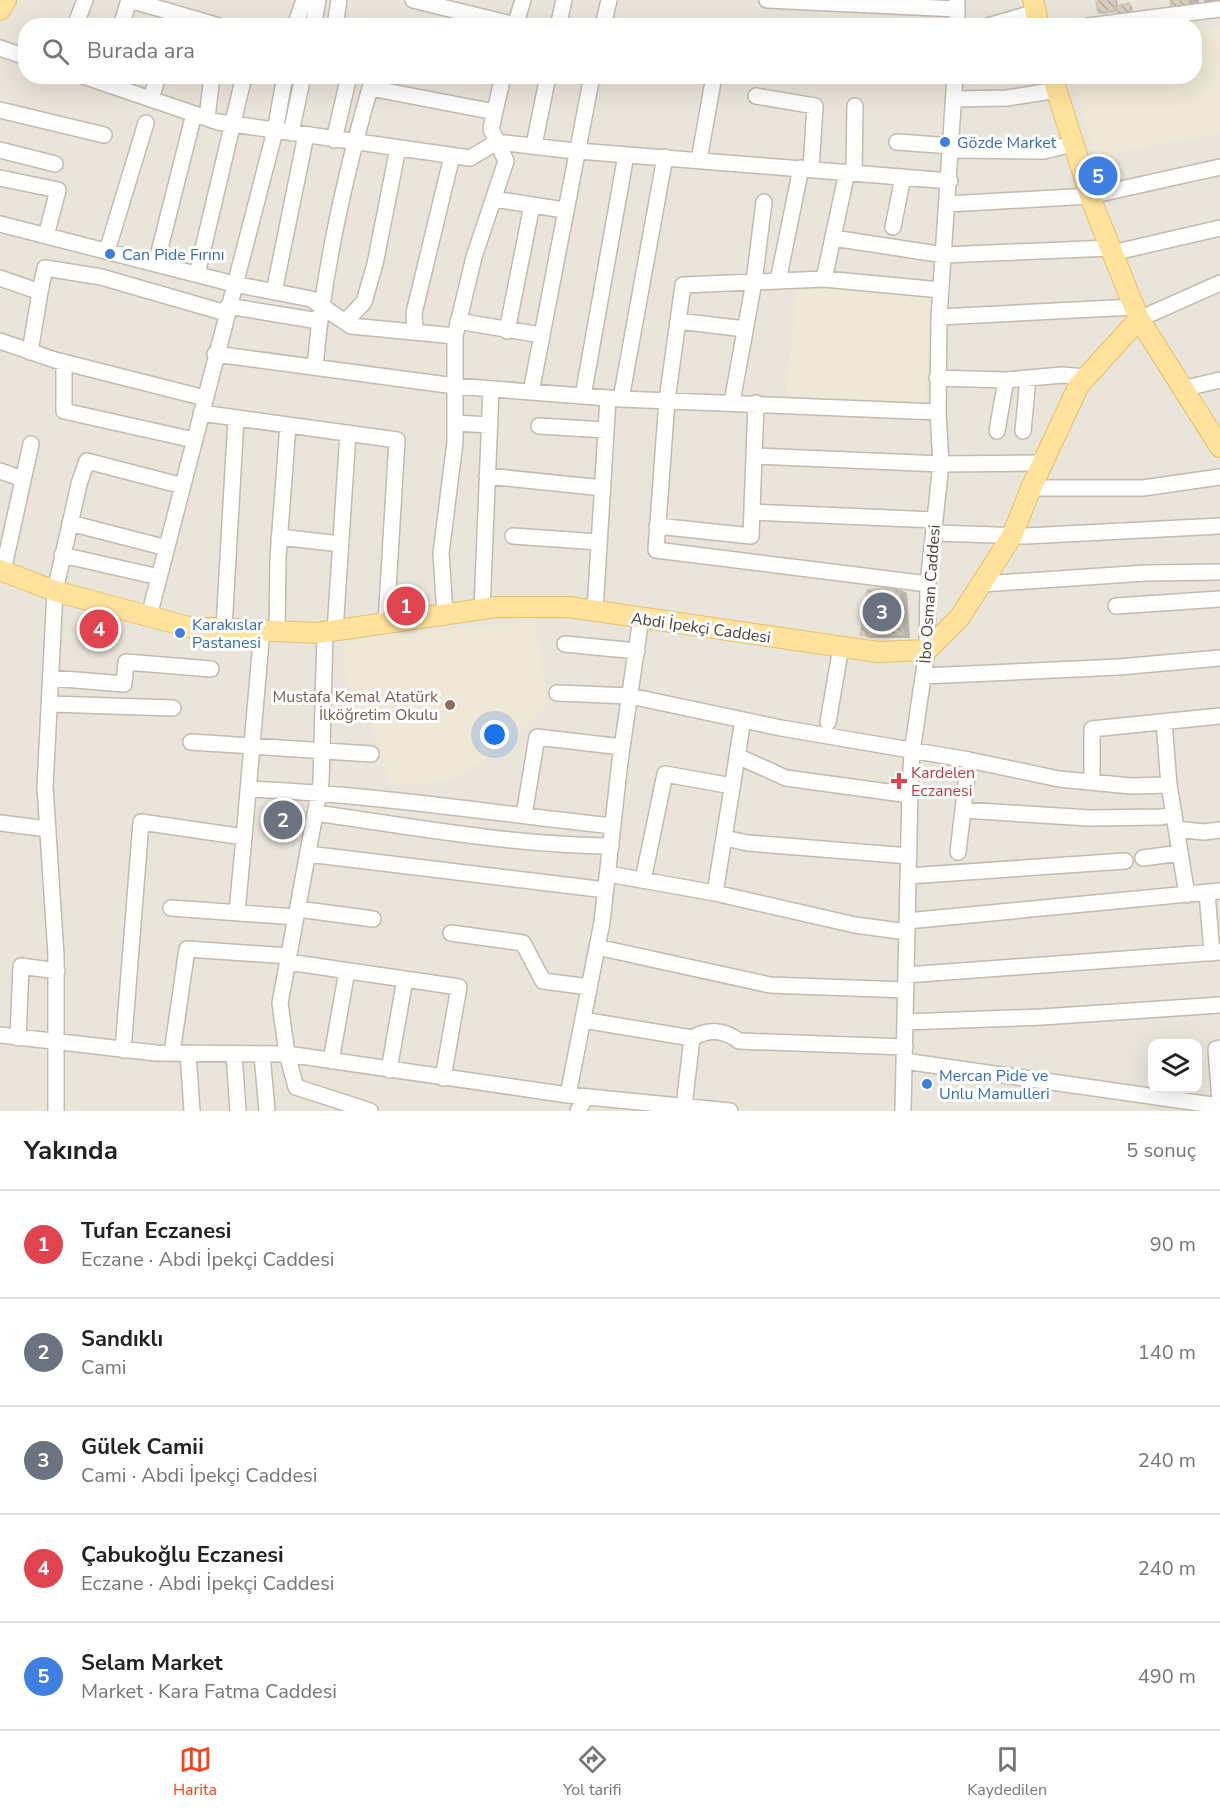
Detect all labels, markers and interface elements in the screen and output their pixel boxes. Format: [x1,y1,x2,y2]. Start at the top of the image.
search box [18,18,1202,84]
icon: search [39,35,72,68]
text: Burada ara [87,36,195,66]
place label: Gözde Market [957,132,1057,154]
marker: Gözde Market [938,135,952,149]
pin: 5 [1078,154,1118,198]
place label: Can Pide Fırını [122,244,225,266]
marker: Can Pide Fırını [103,247,117,261]
street label: İbo Osman Caddesi [914,524,946,664]
pin: 1 [386,584,426,628]
pin: 3 [862,590,902,634]
pin: 4 [80,606,118,652]
street label: Abdi İpekçi Caddesi [630,607,772,649]
place label: Karakıslar Pastanesi [192,614,263,654]
marker: Karakıslar Pastanesi [173,626,187,640]
place label: Mustafa Kemal Atatürk İlköğretim Okulu [273,686,439,726]
marker: Mustafa Kemal Atatürk İlköğretim Okulu [443,698,457,712]
your location [480,720,509,749]
place label: Kardelen Eczanesi [911,762,975,802]
marker: Kardelen Eczanesi [892,774,906,788]
pin: 2 [264,798,302,842]
map controls [1148,1039,1202,1093]
button: layers [1148,1039,1202,1093]
place label: Mercan Pide ve Unlu Mamulleri [939,1065,1050,1105]
marker: Mercan Pide ve Unlu Mamulleri [920,1077,934,1091]
text: Yakında [24,1133,118,1168]
text: 5 sonuç [1126,1137,1196,1164]
text: Tufan Eczanesi [81,1216,231,1246]
text: 1 [38,1231,50,1258]
text: 90 m [1150,1231,1196,1258]
text: Eczane · Abdi İpekçi Caddesi [81,1246,334,1273]
text: Sandıklı [81,1324,163,1354]
text: 2 [38,1339,50,1366]
text: 140 m [1138,1339,1196,1366]
text: Cami [81,1354,127,1381]
text: Gülek Camii [81,1432,204,1462]
text: 3 [38,1447,50,1474]
text: 240 m [1138,1447,1196,1474]
text: Cami · Abdi İpekçi Caddesi [81,1462,317,1489]
text: Çabukoğlu Eczanesi [81,1540,284,1570]
text: 4 [38,1555,50,1582]
text: 240 m [1138,1555,1196,1582]
text: Eczane · Abdi İpekçi Caddesi [81,1570,334,1597]
text: Selam Market [81,1648,223,1678]
text: 5 [38,1663,50,1690]
text: 490 m [1138,1663,1196,1690]
text: Market · Kara Fatma Caddesi [81,1678,337,1705]
tab: Harita [173,1743,217,1801]
tab: Yol tarifi [563,1743,622,1801]
tab: Kaydedilen [967,1743,1047,1801]

